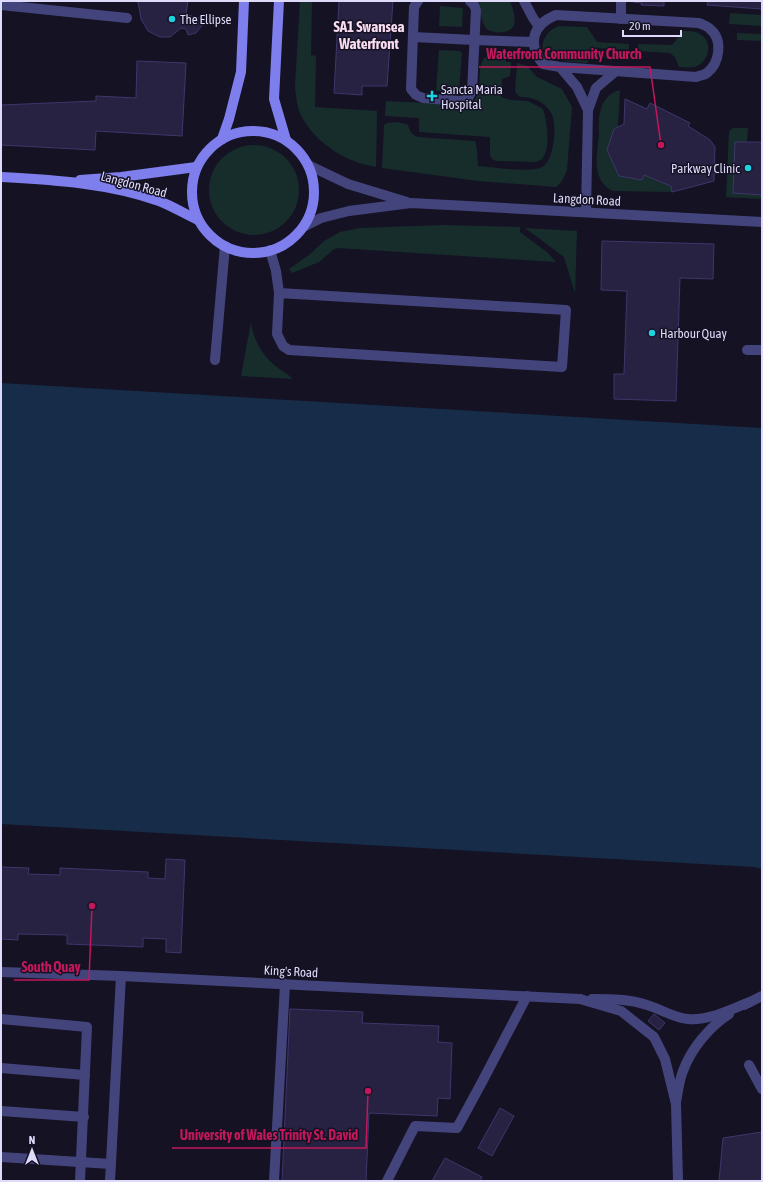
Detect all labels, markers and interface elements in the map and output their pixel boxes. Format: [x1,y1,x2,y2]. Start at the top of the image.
place label: The Ellipse [180,12,232,27]
scale bar [623,12,681,38]
marker: The Ellipse [167,14,177,24]
district label: SA1 Swansea Waterfront [333,18,405,52]
text: 20 m [629,19,651,33]
callout: Waterfront Community Church [479,41,650,67]
text: Waterfront Community Church [485,46,642,62]
place label: Sancta Maria Hospital [441,82,503,112]
marker: Sancta Maria Hospital [426,90,438,102]
place label: Parkway Clinic [671,161,740,176]
marker: Parkway Clinic [743,163,753,173]
street label: Langdon Road [99,168,169,201]
street label: Langdon Road [553,190,621,209]
place label: Harbour Quay [660,326,728,341]
marker: Harbour Quay [647,328,657,338]
callout: South Quay [14,954,89,980]
text: South Quay [21,959,81,975]
street label: King's Road [263,963,319,980]
callout: University of Wales Trinity St. David [172,1122,366,1148]
text: University of Wales Trinity St. David [180,1127,359,1143]
north arrow [12,1130,52,1170]
text: N [29,1134,35,1146]

